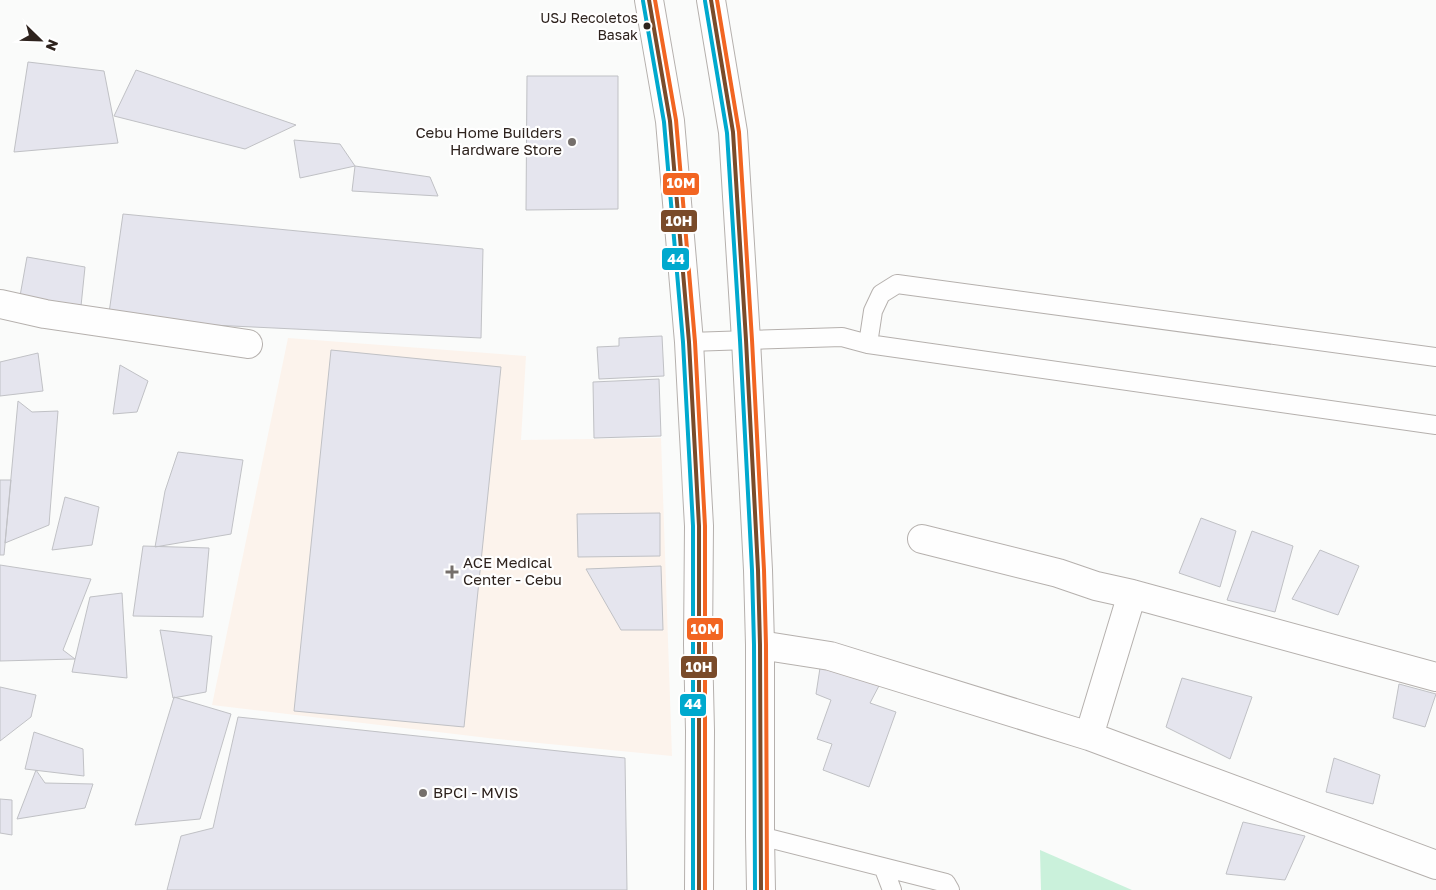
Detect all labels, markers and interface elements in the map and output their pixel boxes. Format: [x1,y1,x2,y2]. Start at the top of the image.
place label: USJ Recoletos Basak [540,9,638,43]
north arrow [15,15,65,65]
marker: USJ Recoletos Basak [642,21,652,31]
text: N [43,37,62,53]
place label: Cebu Home Builders Hardware Store [415,123,562,158]
marker: Cebu Home Builders Hardware Store [566,136,578,148]
line badge: 10M [662,172,700,196]
text: 10M [667,174,695,191]
line badge: 10H [660,209,698,233]
text: 10H [666,212,692,229]
line badge: 44 [661,247,690,271]
text: 44 [667,250,685,267]
place label: ACE Medical Center - Cebu [463,553,562,588]
marker: ACE Medical Center - Cebu [445,565,459,579]
line badge: 10M [686,617,724,641]
text: 10M [691,620,719,637]
line badge: 10H [680,655,718,679]
text: 10H [686,658,712,675]
line badge: 44 [679,693,707,717]
text: 44 [684,695,702,712]
place label: BPCI - MVIS [433,783,518,801]
marker: BPCI - MVIS [417,787,429,799]

